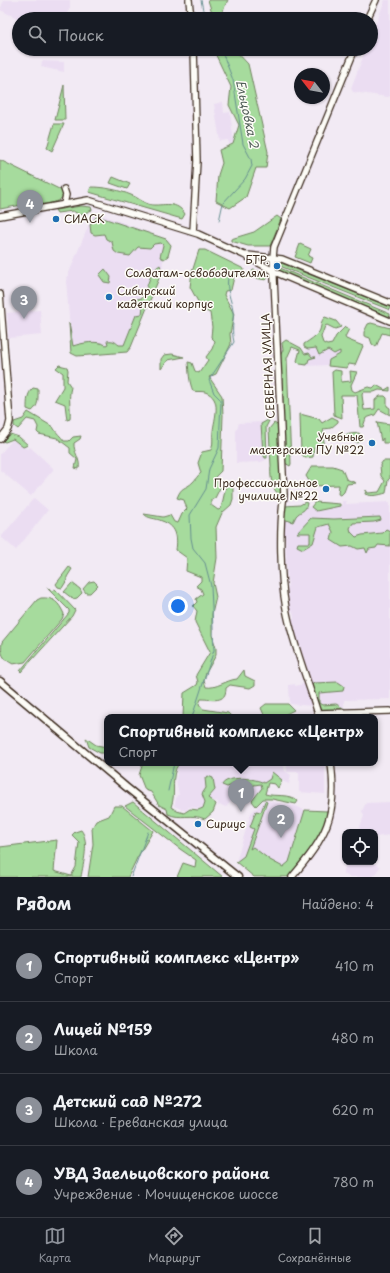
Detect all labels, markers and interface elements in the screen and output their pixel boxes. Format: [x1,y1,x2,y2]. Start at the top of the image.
search box [12,12,378,56]
icon: search [26,23,48,45]
text: Поиск [58,23,104,46]
north arrow [294,68,330,104]
water label: Ельцовка 2 [232,78,264,150]
pin: 4 [17,190,43,223]
place label: СИАСК [64,210,105,227]
marker: СИАСК [51,214,61,224]
place label: БТР. Солдатам-освободителям. [125,251,269,281]
marker: БТР. Солдатам-освободителям. [272,261,282,271]
place label: Сибирский кадетский корпус [117,282,213,312]
pin: 3 [11,286,37,319]
marker: Сибирский кадетский корпус [104,292,114,302]
street label: СЕВЕРНАЯ УЛИЦА [256,312,279,419]
place label: Учебные мастерские ПУ №22 [250,428,364,458]
marker: Учебные мастерские ПУ №22 [367,438,377,448]
place label: Профессиональное училище №22 [214,474,318,504]
marker: Профессиональное училище №22 [321,484,331,494]
your location [168,596,188,616]
popup [104,714,378,766]
text: Спортивный комплекс «Центр» [118,719,364,742]
text: Спорт [118,742,157,761]
pin: 1 [228,779,254,812]
pin: 2 [268,805,294,838]
place label: Сириус [206,815,246,832]
marker: Сириус [193,819,203,829]
map controls [342,829,378,865]
button: locate [342,829,378,865]
text: Рядом [16,890,71,916]
text: Найдено: 4 [302,894,374,913]
text: Спортивный комплекс «Центр» [54,945,299,968]
text: 1 [26,956,32,975]
text: 410 m [335,956,374,975]
text: Спорт [54,968,93,987]
text: Лицей №159 [54,1017,152,1040]
text: 2 [24,1028,34,1047]
text: 480 m [332,1028,374,1047]
text: Школа [54,1040,98,1059]
text: Детский сад №272 [54,1089,202,1112]
text: 3 [25,1100,33,1119]
text: 620 m [332,1100,374,1119]
text: Школа · Ереванская улица [54,1112,228,1131]
text: УВД Заельцовского района [54,1161,270,1184]
text: 4 [25,1172,33,1191]
text: 780 m [333,1172,374,1191]
text: Учреждение · Мочищенское шоссе [54,1184,278,1203]
tab: Карта [39,1225,71,1266]
tab: Маршрут [148,1225,200,1266]
tab: Сохранённые [278,1225,351,1266]

